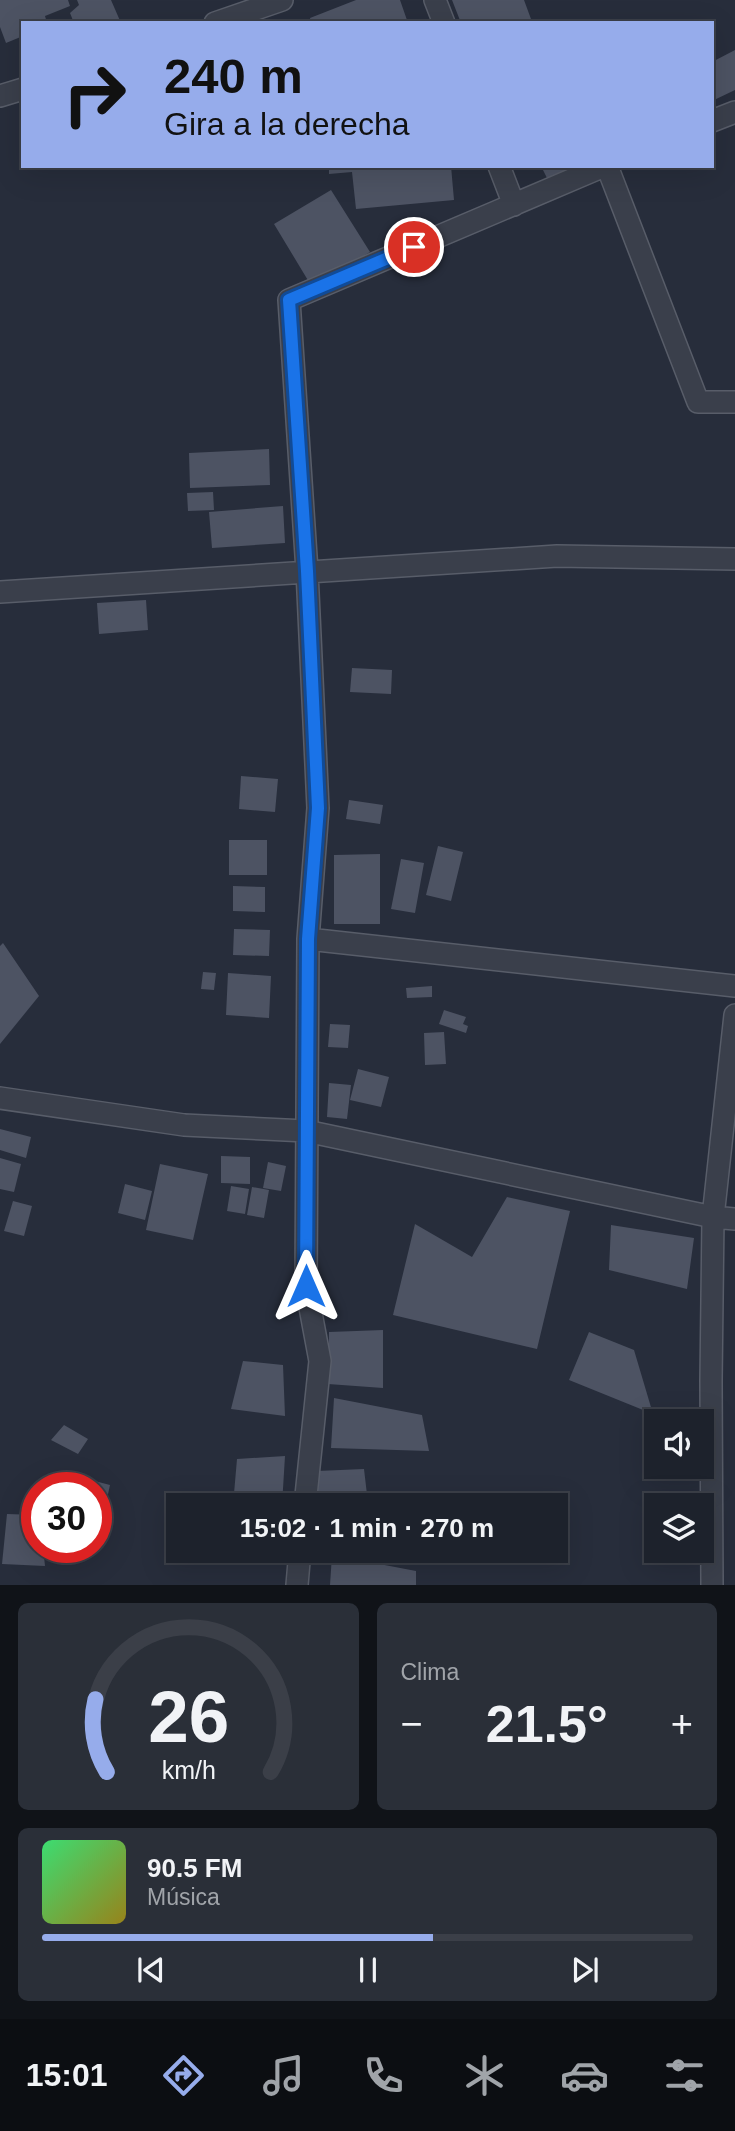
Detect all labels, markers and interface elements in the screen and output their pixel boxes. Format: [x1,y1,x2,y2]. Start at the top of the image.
icon: right [49,49,140,140]
text: 240 m [164,49,303,103]
text: Gira a la derecha [164,106,409,142]
pin [384,217,444,277]
icon: arrive [395,228,433,266]
position arrow [269,1249,343,1323]
map controls [644,1409,714,1563]
button: sound [644,1409,714,1479]
speed limit sign: 30 [21,1472,112,1563]
button: layers [644,1493,714,1563]
text: 15:02 · 1 min · 270 m [240,1513,494,1543]
text: Clima [401,1659,459,1685]
text: 26 [148,1677,229,1758]
text: 21.5° [486,1695,608,1753]
text: − [401,1703,423,1745]
text: + [671,1703,693,1745]
text: km/h [161,1756,215,1784]
text: 90.5 FM [147,1853,242,1883]
text: Música [147,1884,220,1910]
icon: previous [132,1951,170,1989]
icon: pause [349,1951,387,1989]
icon: next [566,1951,604,1989]
icon: directions [159,2051,208,2100]
icon: music [259,2051,308,2100]
icon: phone [359,2051,408,2100]
icon: climate [460,2051,509,2100]
icon: car [560,2051,609,2100]
icon: filters [660,2051,709,2100]
text: 15:01 [26,2057,107,2093]

